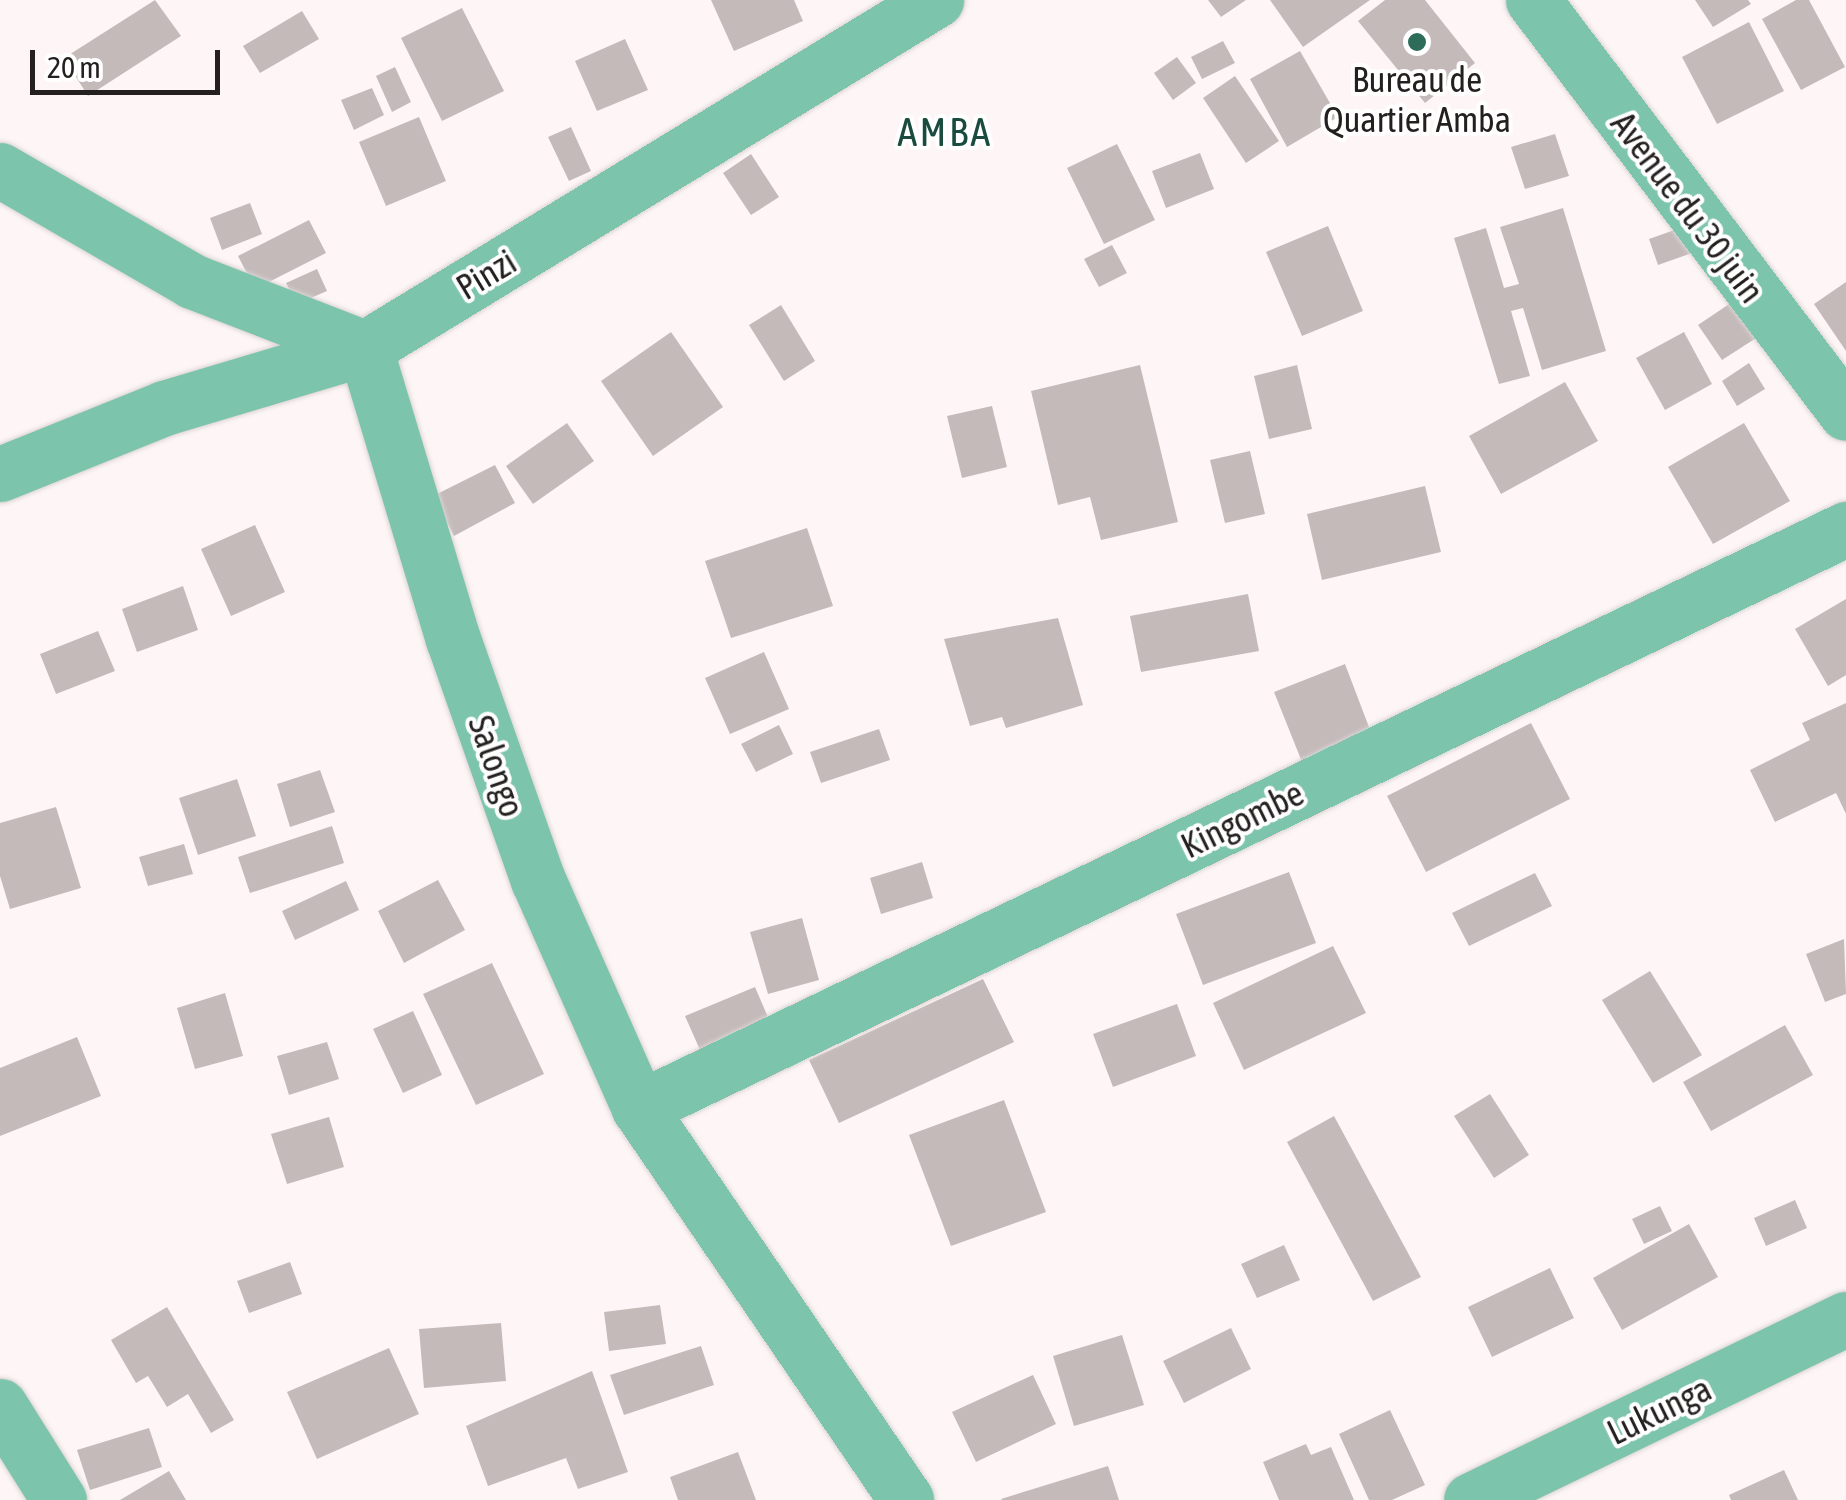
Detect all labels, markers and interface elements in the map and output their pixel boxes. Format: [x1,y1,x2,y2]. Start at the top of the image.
scale bar [35,30,225,92]
marker: Bureau de Quartier Amba [1406,31,1428,53]
text: 20 m [47,50,101,84]
place label: Bureau de Quartier Amba [1323,58,1511,140]
street label: Avenue du 30 juin [1603,103,1773,311]
district label: AMBA [898,108,992,156]
street label: Pinzi [449,240,523,308]
street label: Salongo [460,710,534,822]
street label: Kingombe [1174,771,1310,867]
street label: Lukunga [1600,1367,1718,1453]

